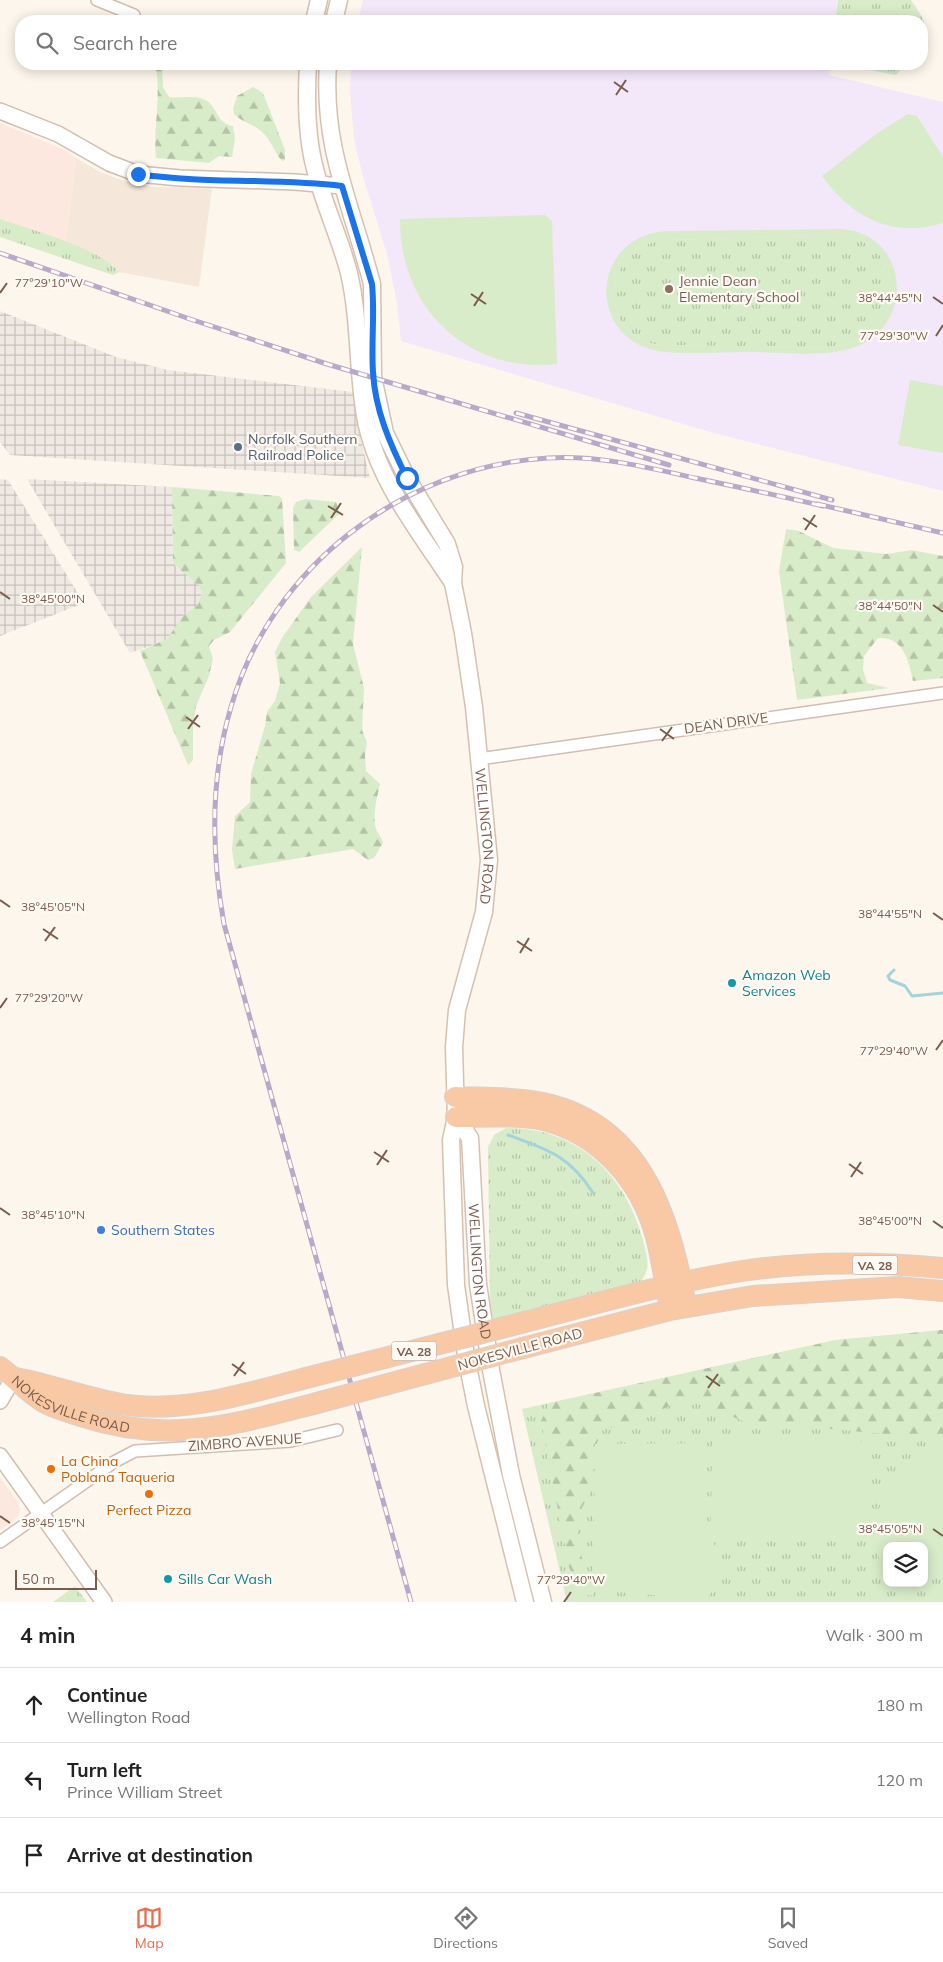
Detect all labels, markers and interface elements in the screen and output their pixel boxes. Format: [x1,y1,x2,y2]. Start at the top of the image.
search box [15,15,928,70]
icon: search [33,29,61,57]
text: Search here [73,31,177,55]
route end [127,163,150,186]
place label: Jennie Dean Elementary School [679,272,799,306]
text: 77°29'10"W [15,275,83,290]
marker: Jennie Dean Elementary School [663,283,675,295]
text: 38°44'45"N [858,290,922,305]
text: 77°29'30"W [860,328,928,343]
place label: Norfolk Southern Railroad Police [248,430,357,464]
marker: Norfolk Southern Railroad Police [232,441,244,453]
route start [396,467,419,490]
text: 38°45'00"N [21,591,85,606]
text: 38°44'50"N [858,598,922,613]
street label: DEAN DRIVE [683,708,769,738]
street label: WELLINGTON ROAD [471,767,498,905]
text: 38°45'05"N [21,899,85,914]
text: 38°44'55"N [858,906,922,921]
place label: Amazon Web Services [742,966,831,1000]
marker: Amazon Web Services [726,977,738,989]
text: 77°29'20"W [15,990,83,1005]
text: 77°29'40"W [860,1043,928,1058]
street label: WELLINGTON ROAD [465,1203,495,1341]
text: 38°45'10"N [21,1207,85,1222]
text: 38°45'00"N [858,1213,922,1228]
place label: Southern States [111,1221,215,1239]
marker: Southern States [95,1224,107,1236]
road number: VA 28 [852,1256,898,1274]
street label: NOKESVILLE ROAD [456,1324,584,1374]
road number: VA 28 [392,1342,436,1360]
street label: NOKESVILLE ROAD [8,1372,131,1437]
street label: ZIMBRO AVENUE [187,1429,303,1455]
place label: La China Poblana Taqueria [61,1452,175,1486]
marker: La China Poblana Taqueria [45,1463,57,1475]
marker: Perfect Pizza [143,1488,155,1500]
place label: Perfect Pizza [107,1501,191,1519]
text: 38°45'15"N [21,1515,85,1530]
text: 38°45'05"N [858,1521,922,1536]
map controls [883,1542,928,1587]
button: layers [883,1542,928,1587]
scale bar [15,1567,98,1590]
text: 50 m [22,1570,55,1588]
place label: Sills Car Wash [178,1570,272,1588]
text: 77°29'40"W [537,1572,605,1587]
marker: Sills Car Wash [162,1573,174,1585]
text: 4 min [20,1622,75,1648]
text: Walk · 300 m [825,1625,923,1645]
text: Continue [67,1683,147,1707]
icon: ahead [20,1691,48,1719]
text: 180 m [876,1695,923,1715]
text: Wellington Road [67,1707,190,1727]
text: Turn left [67,1758,142,1782]
icon: left [20,1766,48,1794]
text: 120 m [876,1770,923,1790]
text: Prince William Street [67,1782,222,1802]
icon: arrive [20,1841,48,1869]
text: Arrive at destination [67,1843,253,1867]
tab: Map [135,1904,164,1952]
tab: Directions [433,1904,498,1952]
tab: Saved [768,1904,808,1952]

